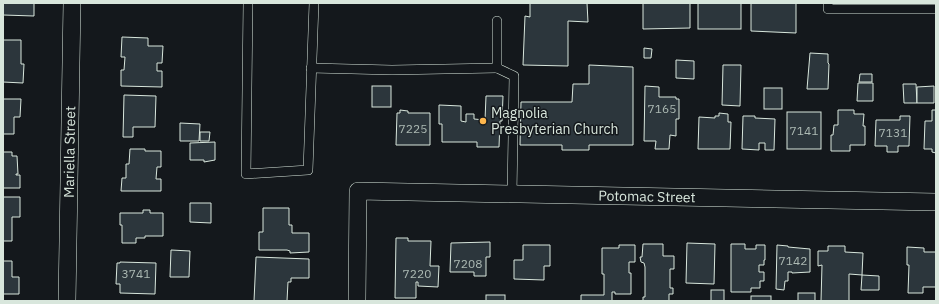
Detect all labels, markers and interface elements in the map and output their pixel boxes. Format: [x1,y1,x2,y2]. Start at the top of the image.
house number: 7165 [648,101,676,116]
place label: Magnolia Presbyterian Church [491,104,619,138]
street label: Mariella Street [60,106,79,198]
marker: Magnolia Presbyterian Church [478,116,488,126]
house number: 7225 [399,121,427,136]
house number: 7141 [790,123,818,138]
house number: 7131 [879,125,907,140]
street label: Potomac Street [598,187,696,206]
house number: 7142 [779,253,807,268]
house number: 7208 [454,256,482,271]
house number: 3741 [122,266,150,281]
house number: 7220 [403,266,431,281]

